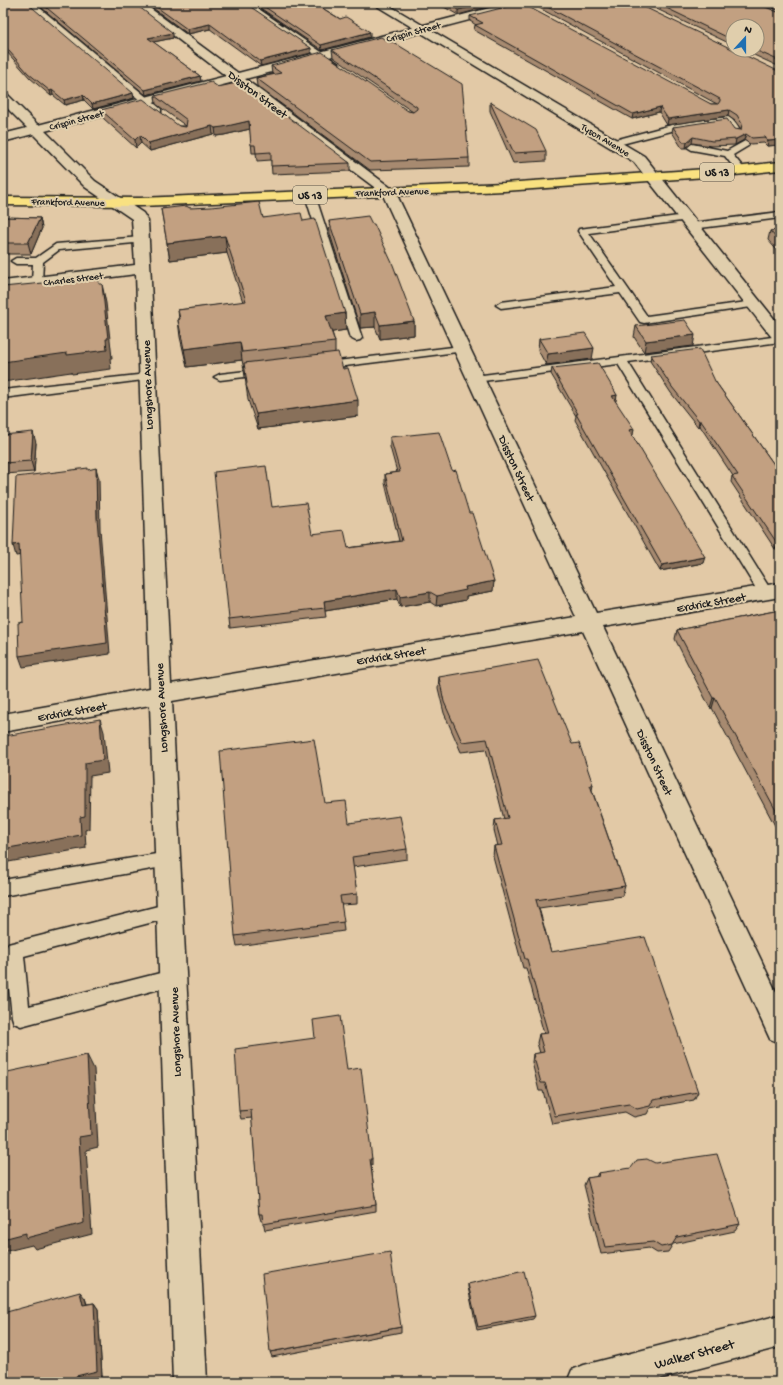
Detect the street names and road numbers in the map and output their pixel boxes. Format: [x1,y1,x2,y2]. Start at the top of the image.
street label: Crispin Street [385,20,443,46]
street label: Disston Street [223,68,290,123]
street label: Crispin Street [48,108,106,134]
street label: Tyson Avenue [578,121,632,160]
road number: US 13 [700,163,734,181]
road number: US 13 [293,186,327,204]
street label: Frankford Avenue [354,186,430,200]
street label: Frankford Avenue [30,196,106,210]
street label: Charles Street [43,270,105,290]
street label: Longshore Avenue [140,339,158,430]
street label: Disston Street [493,433,537,505]
street label: Erdrick Street [676,591,748,617]
street label: Erdrick Street [356,644,428,669]
street label: Longshore Avenue [154,662,172,753]
street label: Erdrick Street [37,700,109,726]
street label: Disston Street [631,727,675,799]
street label: Longshore Avenue [168,986,186,1077]
street label: Walker Street [653,1336,738,1374]

